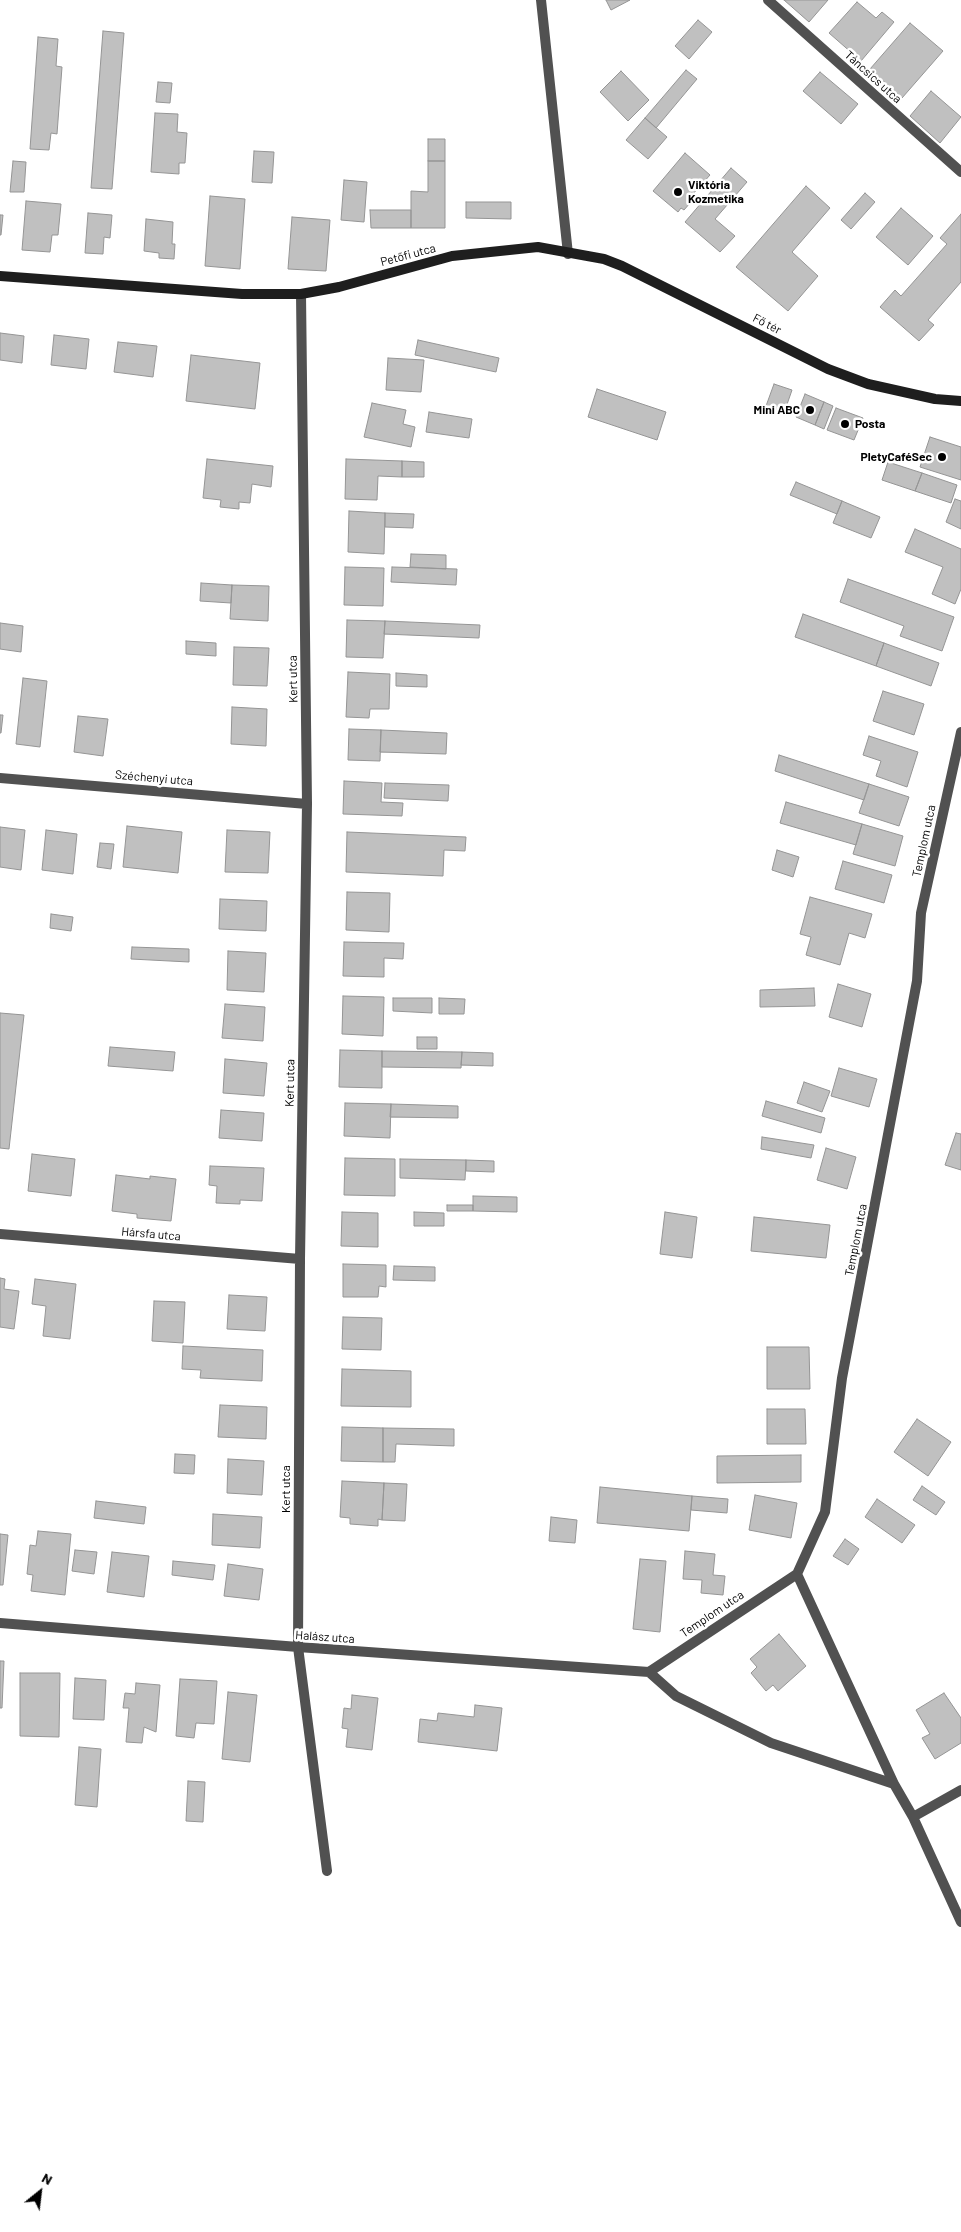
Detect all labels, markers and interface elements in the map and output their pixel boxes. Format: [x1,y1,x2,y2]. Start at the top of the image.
street label: Táncsics utca [842,48,904,106]
place label: Viktória Kozmetika [688,178,744,206]
marker: Viktória Kozmetika [672,186,684,198]
street label: Petőfi utca [379,241,437,269]
street label: Fő tér [750,311,784,337]
place label: Mini ABC [754,403,800,417]
marker: Mini ABC [804,404,816,416]
place label: Posta [855,417,885,431]
marker: Posta [839,418,851,430]
place label: PletyCaféSec [860,450,932,464]
marker: PletyCaféSec [936,451,948,463]
street label: Kert utca [285,655,301,703]
street label: Széchenyi utca [114,767,194,789]
street label: Templom utca [909,804,939,878]
street label: Kert utca [282,1059,298,1107]
street label: Templom utca [842,1203,870,1277]
street label: Hársfa utca [121,1224,181,1244]
street label: Kert utca [279,1465,293,1513]
street label: Templom utca [677,1587,747,1641]
street label: Halász utca [295,1628,355,1646]
north arrow [15,2167,65,2217]
text: N [39,2169,56,2188]

